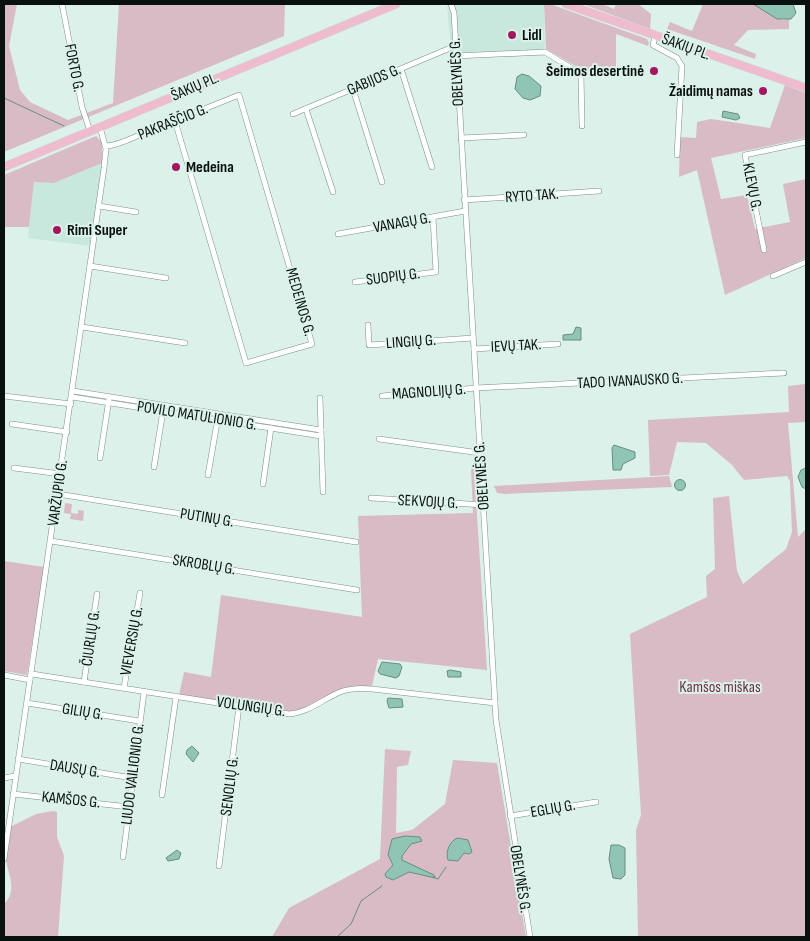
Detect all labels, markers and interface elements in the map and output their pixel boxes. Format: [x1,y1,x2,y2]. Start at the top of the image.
place label: Lidl [522,26,542,45]
marker: Lidl [506,29,518,41]
street label: ŠAKIŲ PL. [659,29,713,65]
street label: OBELYNĖS G. [446,37,468,107]
street label: FORTO G. [60,42,88,94]
street label: GABIJOS G. [344,60,404,100]
place label: Šeimos desertinė [546,62,644,81]
marker: Šeimos desertinė [648,65,660,77]
street label: ŠAKIŲ PL. [168,68,222,106]
place label: Žaidimų namas [669,82,753,101]
marker: Žaidimų namas [757,85,769,97]
street label: PAKRAŠČIO G. [135,99,211,145]
place label: Medeina [186,158,234,177]
marker: Medeina [170,161,182,173]
street label: KLEVŲ G. [738,161,766,213]
street label: RYTO TAK. [505,185,559,207]
street label: VANAGŲ G. [372,209,432,237]
place label: Rimi Super [67,221,127,240]
marker: Rimi Super [51,224,63,236]
street label: SUOPIŲ G. [365,264,421,290]
street label: MEDEINOS G. [281,266,319,338]
street label: LINGIŲ G. [385,331,437,353]
street label: IEVŲ TAK. [490,335,542,357]
street label: TADO IVANAUSKO G. [577,369,683,393]
street label: MAGNOLIJŲ G. [391,380,467,404]
street label: POVILO MATULIONIO G. [136,397,258,435]
street label: OBELYNĖS G. [470,441,494,511]
street label: VARŽUPIO G. [44,459,72,527]
street label: SEKVOJŲ G. [397,491,459,513]
street label: PUTINŲ G. [179,504,235,532]
street label: SKROBLŲ G. [171,551,237,579]
street label: VIEVERSIŲ G. [117,605,147,677]
street label: ČIURLIŲ G. [78,608,104,668]
park label: Kamšos miškas [679,678,761,697]
street label: VOLUNGIŲ G. [215,693,287,721]
street label: GILIŲ G. [61,699,105,725]
street label: LIUDO VAILIONIO G. [117,722,149,826]
street label: SENOLIŲ G. [217,755,243,817]
street label: DAUSŲ G. [48,756,102,782]
street label: KAMŠOS G. [41,787,101,813]
street label: EGLIŲ G. [529,796,577,822]
street label: OBELYNĖS G. [505,844,535,914]

